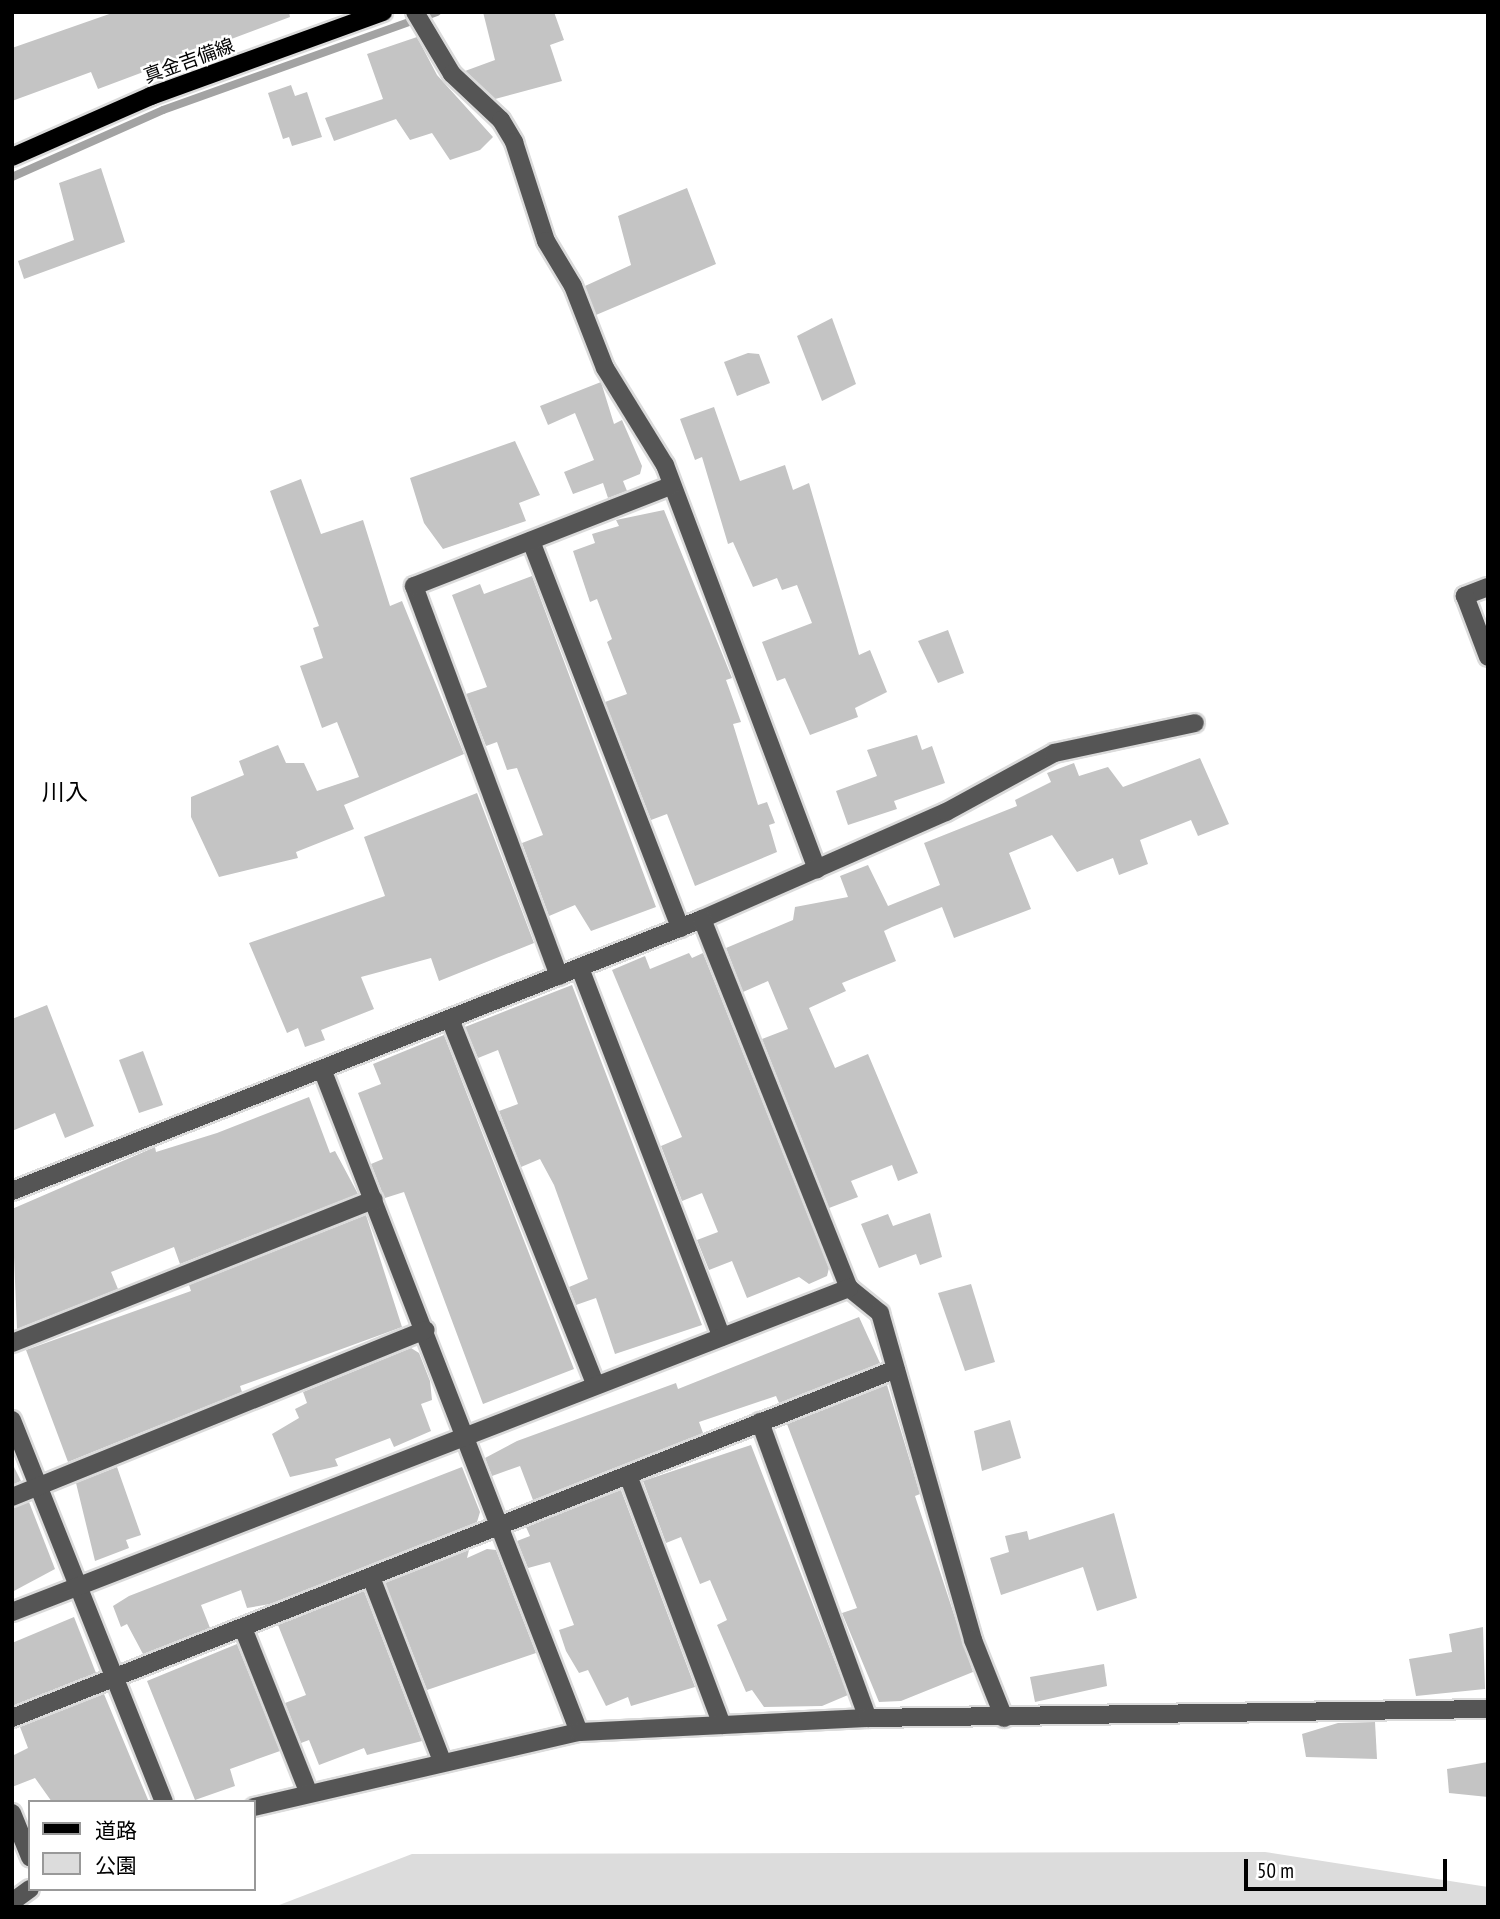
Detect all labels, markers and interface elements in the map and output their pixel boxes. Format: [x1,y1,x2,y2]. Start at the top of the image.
street label: 真金吉備線 [140,34,238,88]
district label: 川入 [42,778,88,806]
legend [28,1800,256,1891]
text: 道路 [95,1817,137,1844]
scale bar [1248,1846,1451,1890]
text: 公園 [95,1852,137,1879]
text: 50 m [1257,1857,1294,1884]

